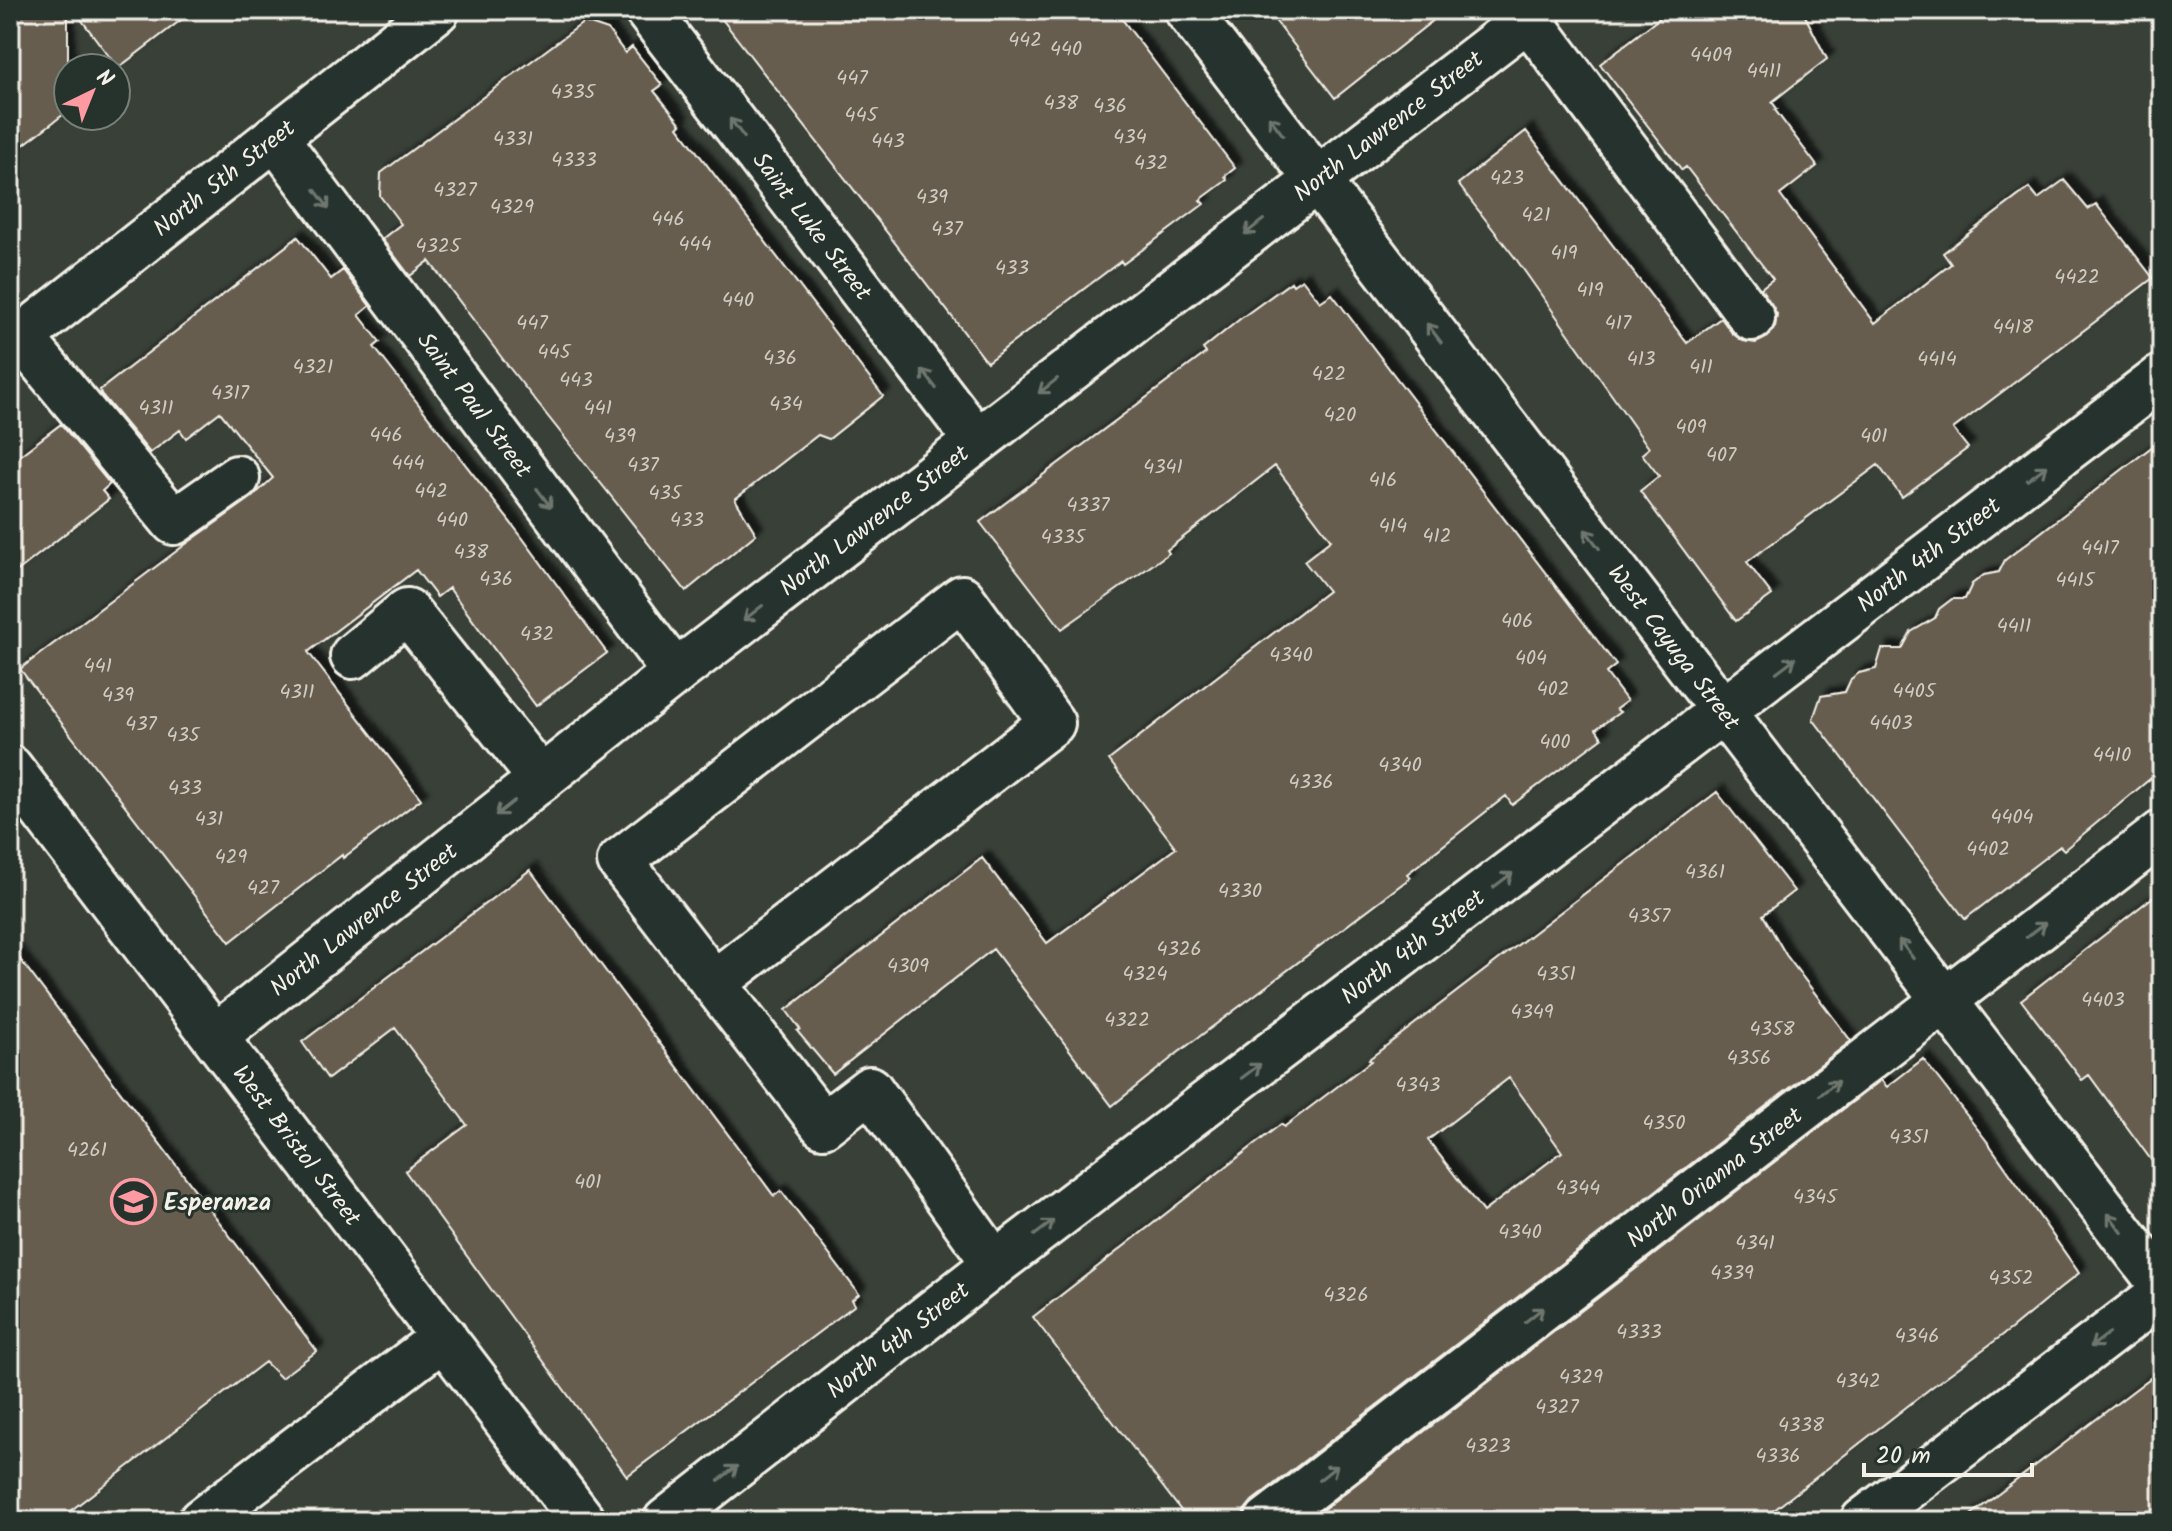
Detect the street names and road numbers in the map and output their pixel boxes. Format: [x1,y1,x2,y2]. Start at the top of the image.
street label: North Lawrence Street [1285,41,1493,213]
street label: North 5th Street [145,110,305,248]
street label: Saint Luke Street [741,144,881,310]
street label: Saint Paul Street [406,324,542,487]
street label: North Lawrence Street [771,435,979,607]
street label: North 4th Street [1849,487,2011,623]
street label: West Cayuga Street [1597,557,1750,740]
street label: North Lawrence Street [262,833,468,1008]
street label: North 4th Street [1333,880,1495,1016]
street label: West Bristol Street [221,1057,371,1236]
street label: North Orianna Street [1618,1097,1812,1259]
street label: North 4th Street [819,1272,979,1410]

